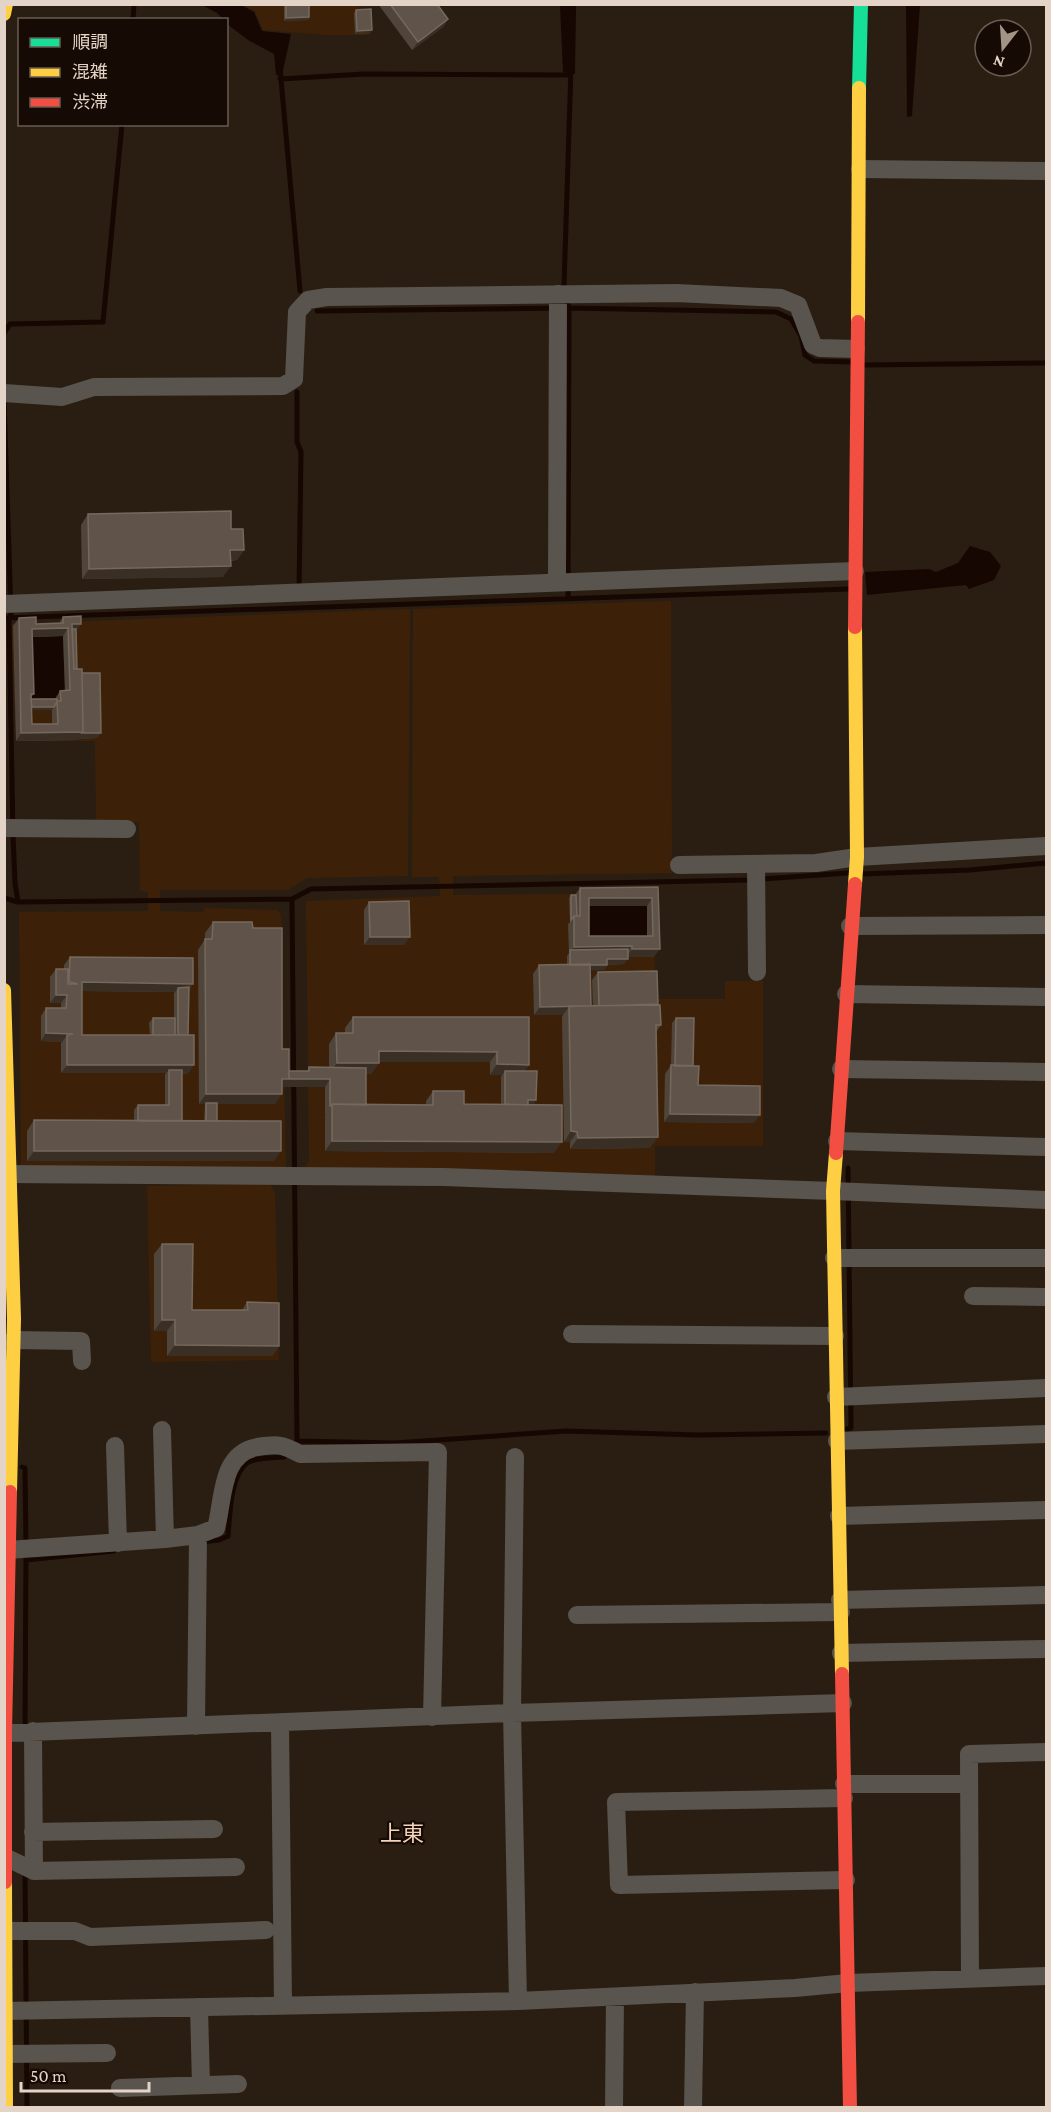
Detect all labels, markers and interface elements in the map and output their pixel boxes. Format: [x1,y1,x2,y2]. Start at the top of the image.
legend [18,18,228,126]
north arrow [973,18,1033,78]
text: 順調 [72,32,108,52]
text: N [991,52,1006,72]
text: 混雑 [72,62,108,82]
text: 渋滞 [72,92,108,112]
district label: 上東 [380,1821,424,1846]
scale bar [21,2055,148,2093]
text: 50 m [30,2066,67,2086]

